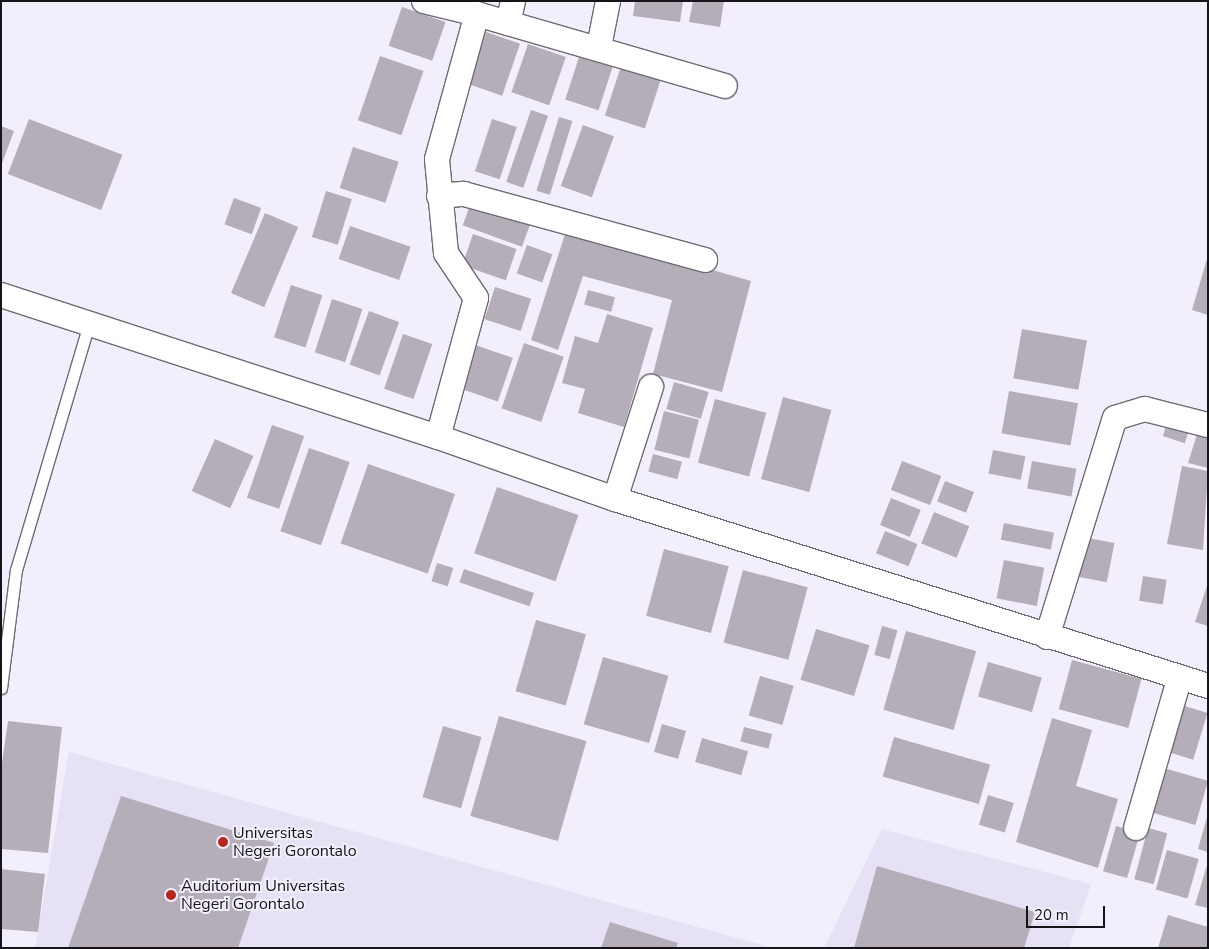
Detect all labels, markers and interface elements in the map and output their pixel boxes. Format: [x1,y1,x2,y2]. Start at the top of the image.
place label: Universitas Negeri Gorontalo [233,823,357,861]
marker: Universitas Negeri Gorontalo [217,836,229,848]
place label: Auditorium Universitas Negeri Gorontalo [181,876,345,914]
marker: Auditorium Universitas Negeri Gorontalo [165,889,177,901]
scale bar [1029,896,1108,928]
text: 20 m [1034,905,1069,925]

